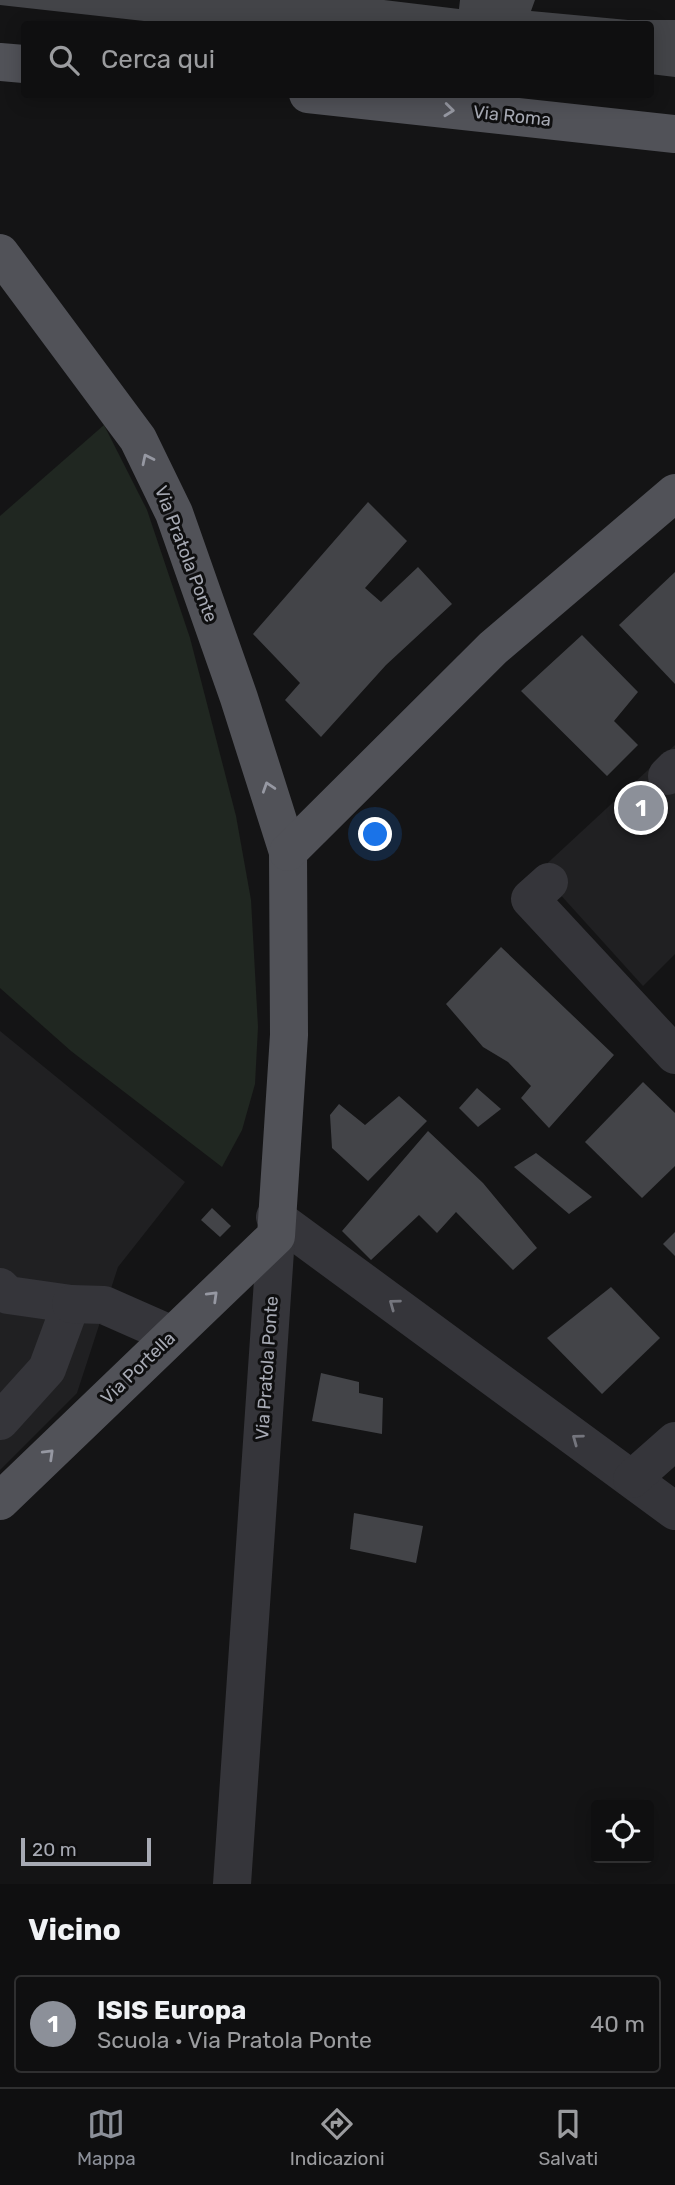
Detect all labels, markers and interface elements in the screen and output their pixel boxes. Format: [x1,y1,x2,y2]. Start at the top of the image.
search box [21,21,654,98]
icon: search [45,41,83,79]
text: Cerca qui [101,44,215,75]
street label: Via Roma [472,101,552,131]
one-way arrow [443,102,455,117]
one-way arrow [141,454,155,466]
street label: Via Pratola Ponte [150,483,222,625]
one-way arrow [261,781,276,793]
pin: 1 [618,782,664,834]
your location [358,817,392,851]
one-way arrow [205,1292,218,1304]
street label: Via Pratola Ponte [251,1295,283,1441]
one-way arrow [389,1300,402,1312]
street label: Via Portella [96,1327,180,1409]
one-way arrow [572,1434,585,1447]
one-way arrow [41,1449,54,1462]
map controls [591,1800,654,1863]
button: locate [591,1800,654,1863]
scale bar [21,1835,150,1867]
text: 20 m [32,1838,77,1861]
text: Vicino [28,1912,121,1948]
text: ISIS Europa [97,1995,246,2026]
text: 1 [47,2010,59,2038]
text: 40 m [590,2010,645,2038]
text: Scuola · Via Pratola Ponte [97,2026,372,2054]
tab: Mappa [77,2105,136,2170]
tab: Indicazioni [290,2105,385,2170]
tab: Salvati [539,2105,598,2170]

